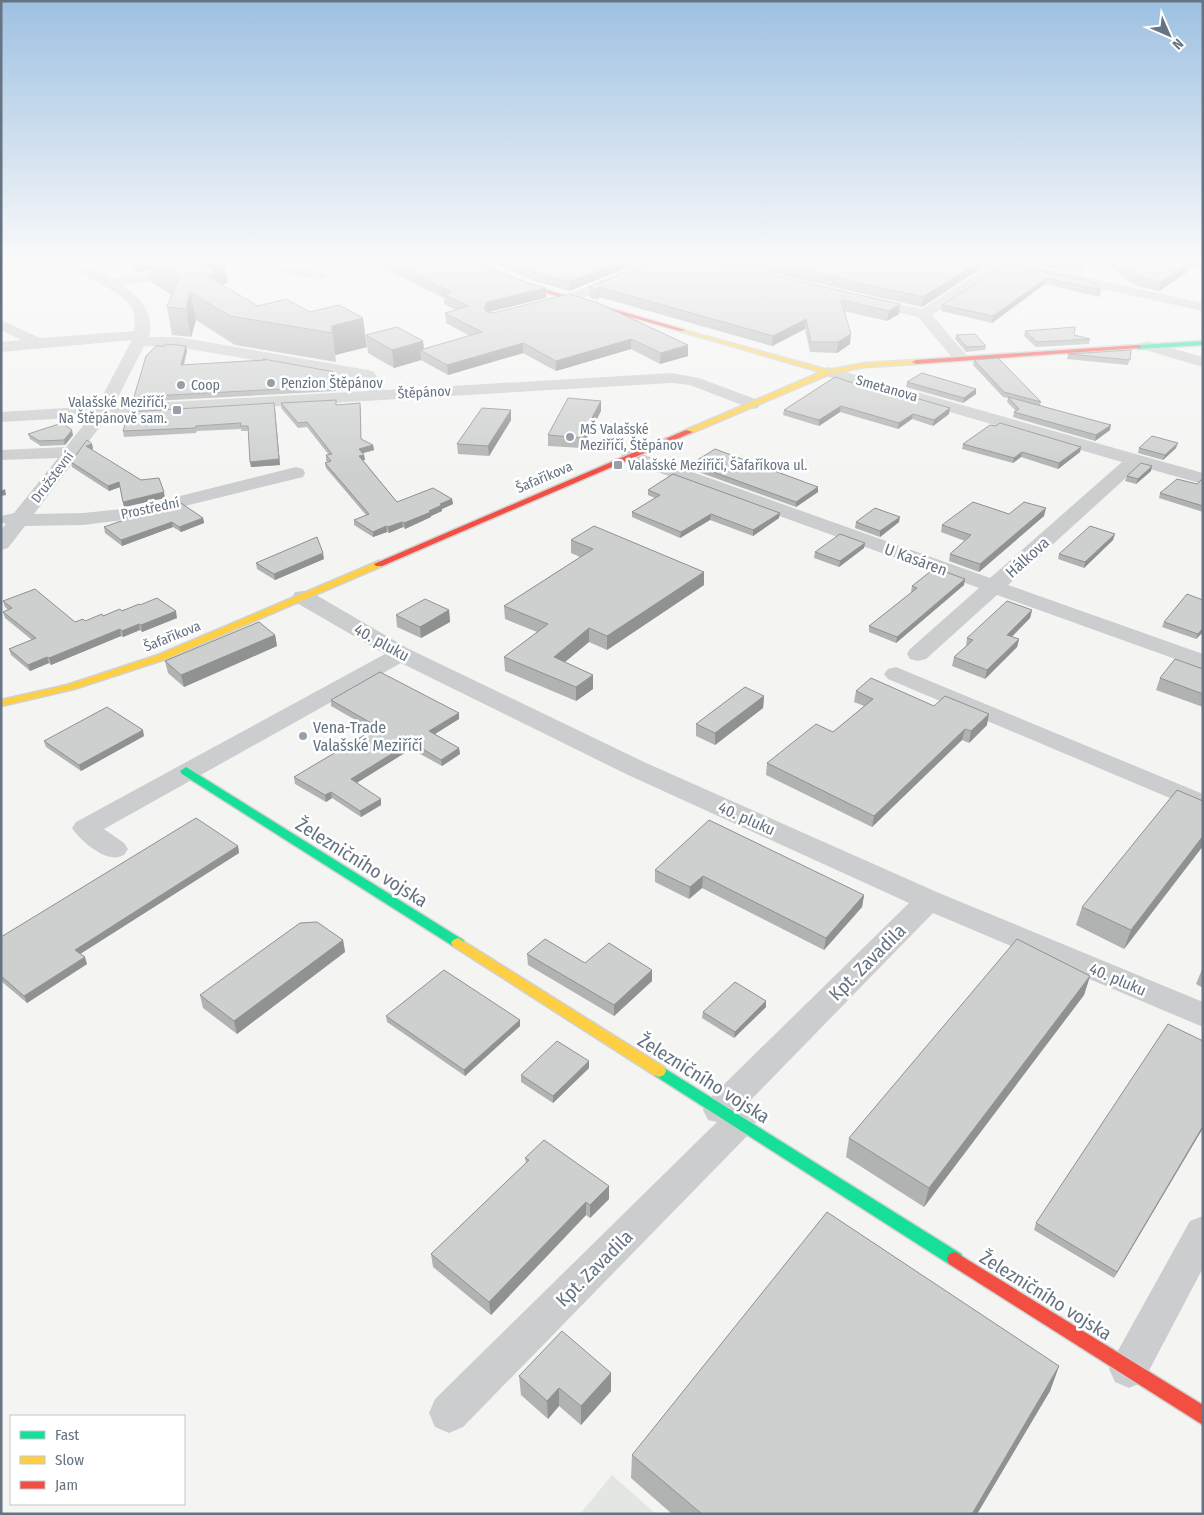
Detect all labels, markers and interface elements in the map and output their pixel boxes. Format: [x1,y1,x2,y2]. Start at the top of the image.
north arrow [1144,10,1194,60]
text: N [1169,35,1187,53]
street label: Smetanova [854,372,920,405]
place label: Penzion Štěpánov [281,374,383,392]
place label: Coop [191,377,220,394]
marker: Penzion Štěpánov [265,377,277,389]
marker: Coop [175,379,187,391]
street label: Štěpánov [397,382,452,402]
place label: Valašské Meziříčí, Na Štěpánově sam. [58,394,167,427]
marker: Valašské Meziříčí, Na Štěpánově sam. [171,404,183,416]
place label: MŠ Valašské Meziříčí, Štěpánov [580,420,684,454]
marker: MŠ Valašské Meziříčí, Štěpánov [564,431,576,443]
street label: Družstevní [28,448,78,506]
place label: Valašské Meziříčí, Šafaříkova ul. [628,456,807,474]
street label: Šafaříkova [513,457,575,497]
marker: Valašské Meziříčí, Šafaříkova ul. [612,459,624,471]
street label: Prostřední [119,494,181,523]
street label: Hálkova [1002,533,1053,582]
street label: U Kasáren [882,539,950,580]
street label: Šafaříkova [141,616,203,656]
street label: 40. pluku [351,620,413,665]
place label: Vena-Trade Valašské Meziříčí [313,718,423,755]
marker: Vena-Trade Valašské Meziříčí [297,730,309,742]
street label: 40. pluku [715,798,778,839]
street label: Železničního vojska [292,813,432,912]
street label: Kpt. Zavadila [824,919,911,1006]
street label: 40. pluku [1086,959,1149,1000]
street label: Železničního vojska [634,1029,774,1128]
street label: Kpt. Zavadila [551,1225,638,1312]
street label: Železničního vojska [976,1246,1116,1345]
legend [10,1415,185,1505]
text: Fast [55,1426,79,1444]
text: Slow [55,1451,84,1469]
text: Jam [55,1476,78,1494]

